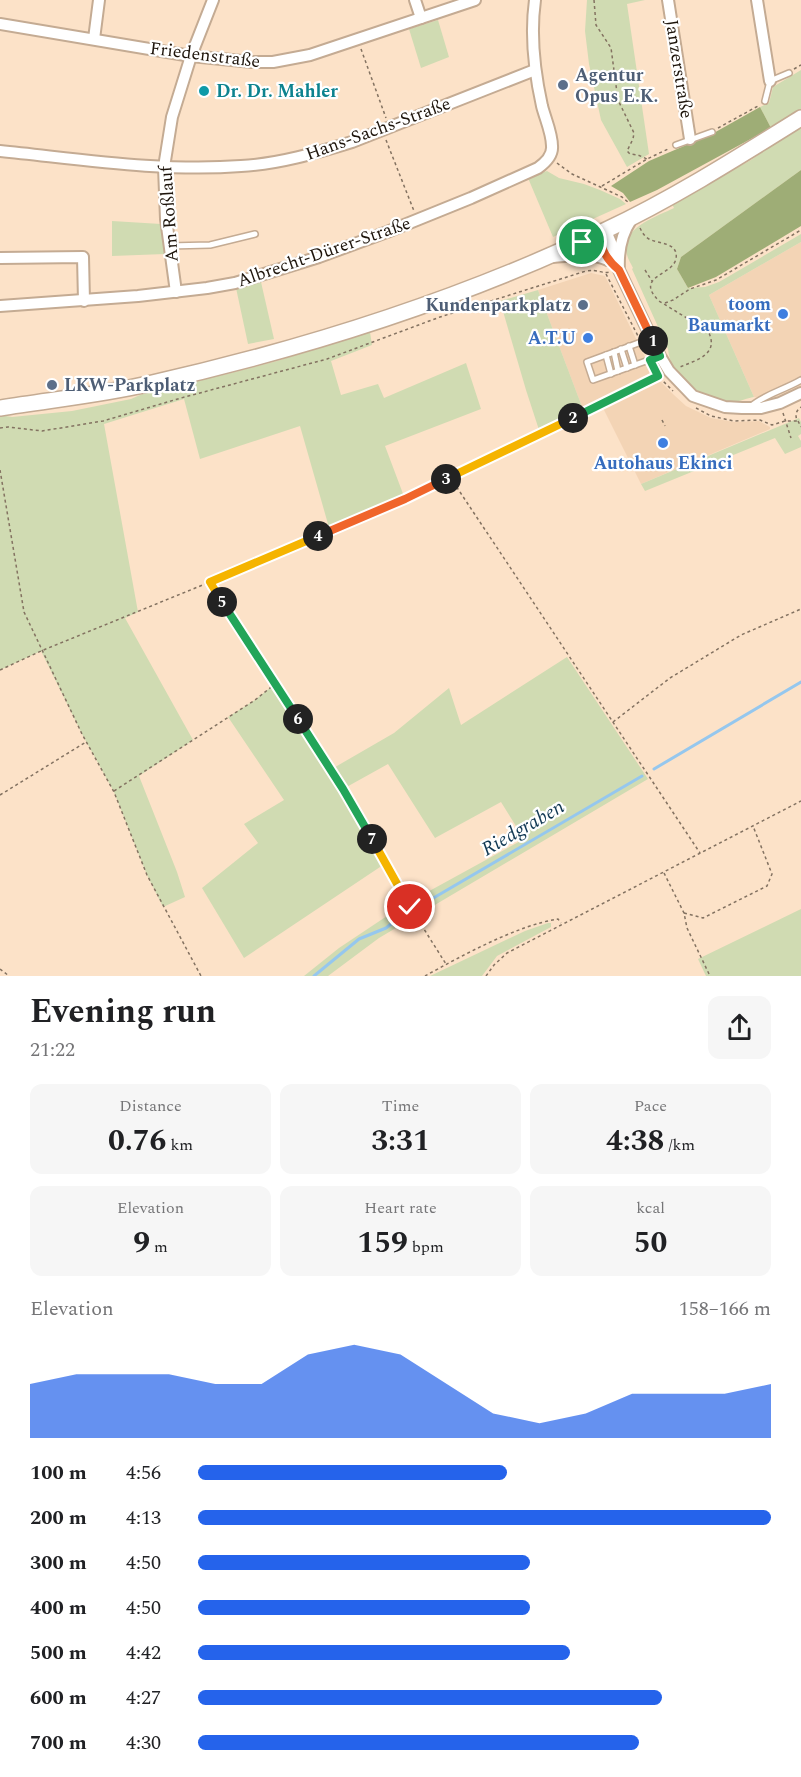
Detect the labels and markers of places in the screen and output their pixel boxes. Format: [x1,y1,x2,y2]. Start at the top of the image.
place label: Agentur Opus E.K. [575,62,658,110]
place label: Dr. Dr. Mahler [216,78,338,105]
marker: Agentur Opus E.K. [556,78,570,92]
marker: Dr. Dr. Mahler [197,84,211,98]
pin [556,216,607,267]
place label: toom Baumarkt [688,291,771,339]
place label: Kundenparkplatz [425,292,571,319]
marker: Kundenparkplatz [576,298,590,312]
marker: toom Baumarkt [776,307,790,321]
place label: A.T.U [528,325,576,352]
pin: 1 [638,326,668,356]
marker: A.T.U [581,331,595,345]
place label: LKW-Parkplatz [64,372,195,399]
marker: LKW-Parkplatz [45,378,59,392]
pin: 2 [558,403,588,433]
marker: Autohaus Ekinci [656,436,670,450]
place label: Autohaus Ekinci [594,450,732,477]
pin: 3 [431,464,461,494]
pin: 4 [303,521,333,551]
pin: 5 [207,587,237,617]
pin: 6 [283,704,313,734]
pin: 7 [357,824,387,854]
pin [384,881,435,932]

